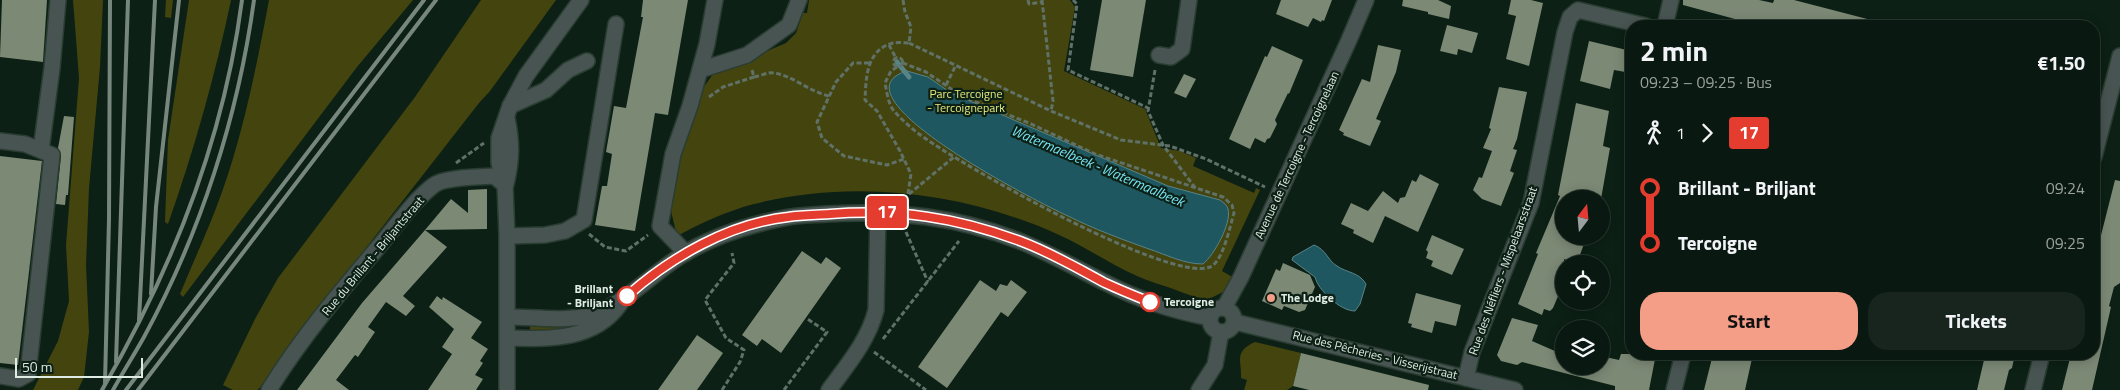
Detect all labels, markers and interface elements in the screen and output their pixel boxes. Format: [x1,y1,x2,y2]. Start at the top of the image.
text: 2 min [1640,29,1708,72]
text: €1.50 [2038,48,2085,77]
street label: Avenue de Tercoigne - Tercoignelaan [1249,68,1344,242]
text: 09:23 – 09:25 · Bus [1640,70,1772,94]
park label: Parc Tercoigne - Tercoignepark [927,84,1005,117]
icon: walk [1640,119,1668,147]
icon: forward [1693,119,1721,147]
text: 17 [1739,119,1759,146]
water label: Watermaelbeek - Watermaalbeek [1009,120,1189,212]
text: 1 [1676,121,1685,145]
text: Brillant - Briljant [1678,173,1816,202]
text: 09:24 [2046,176,2085,200]
street label: Rue des Néfliers - Mispelaarsstraat [1463,183,1542,358]
north arrow [1555,190,1610,245]
map controls [1555,190,1610,375]
street label: Rue du Brillant - Briljantstraat [317,191,429,320]
line badge: 17 [864,196,910,228]
text: 17 [877,198,897,225]
text: Tercoigne [1678,228,1757,257]
text: 09:25 [2046,231,2085,255]
button: locate [1555,255,1610,310]
place label: Brillant - Briljant [567,279,614,312]
marker: Brillant - Briljant [617,286,637,306]
place label: The Lodge [1281,288,1334,307]
marker: Tercoigne [1140,292,1160,312]
place label: Tercoigne [1164,292,1214,311]
marker: The Lodge [1265,292,1277,304]
button: Start [1640,292,1858,350]
button: Tickets [1868,292,2085,350]
button: layers [1555,320,1610,375]
street label: Rue des Pêcheries - Visserijstraat [1291,325,1460,384]
scale bar [15,355,142,378]
text: 50 m [22,356,52,377]

